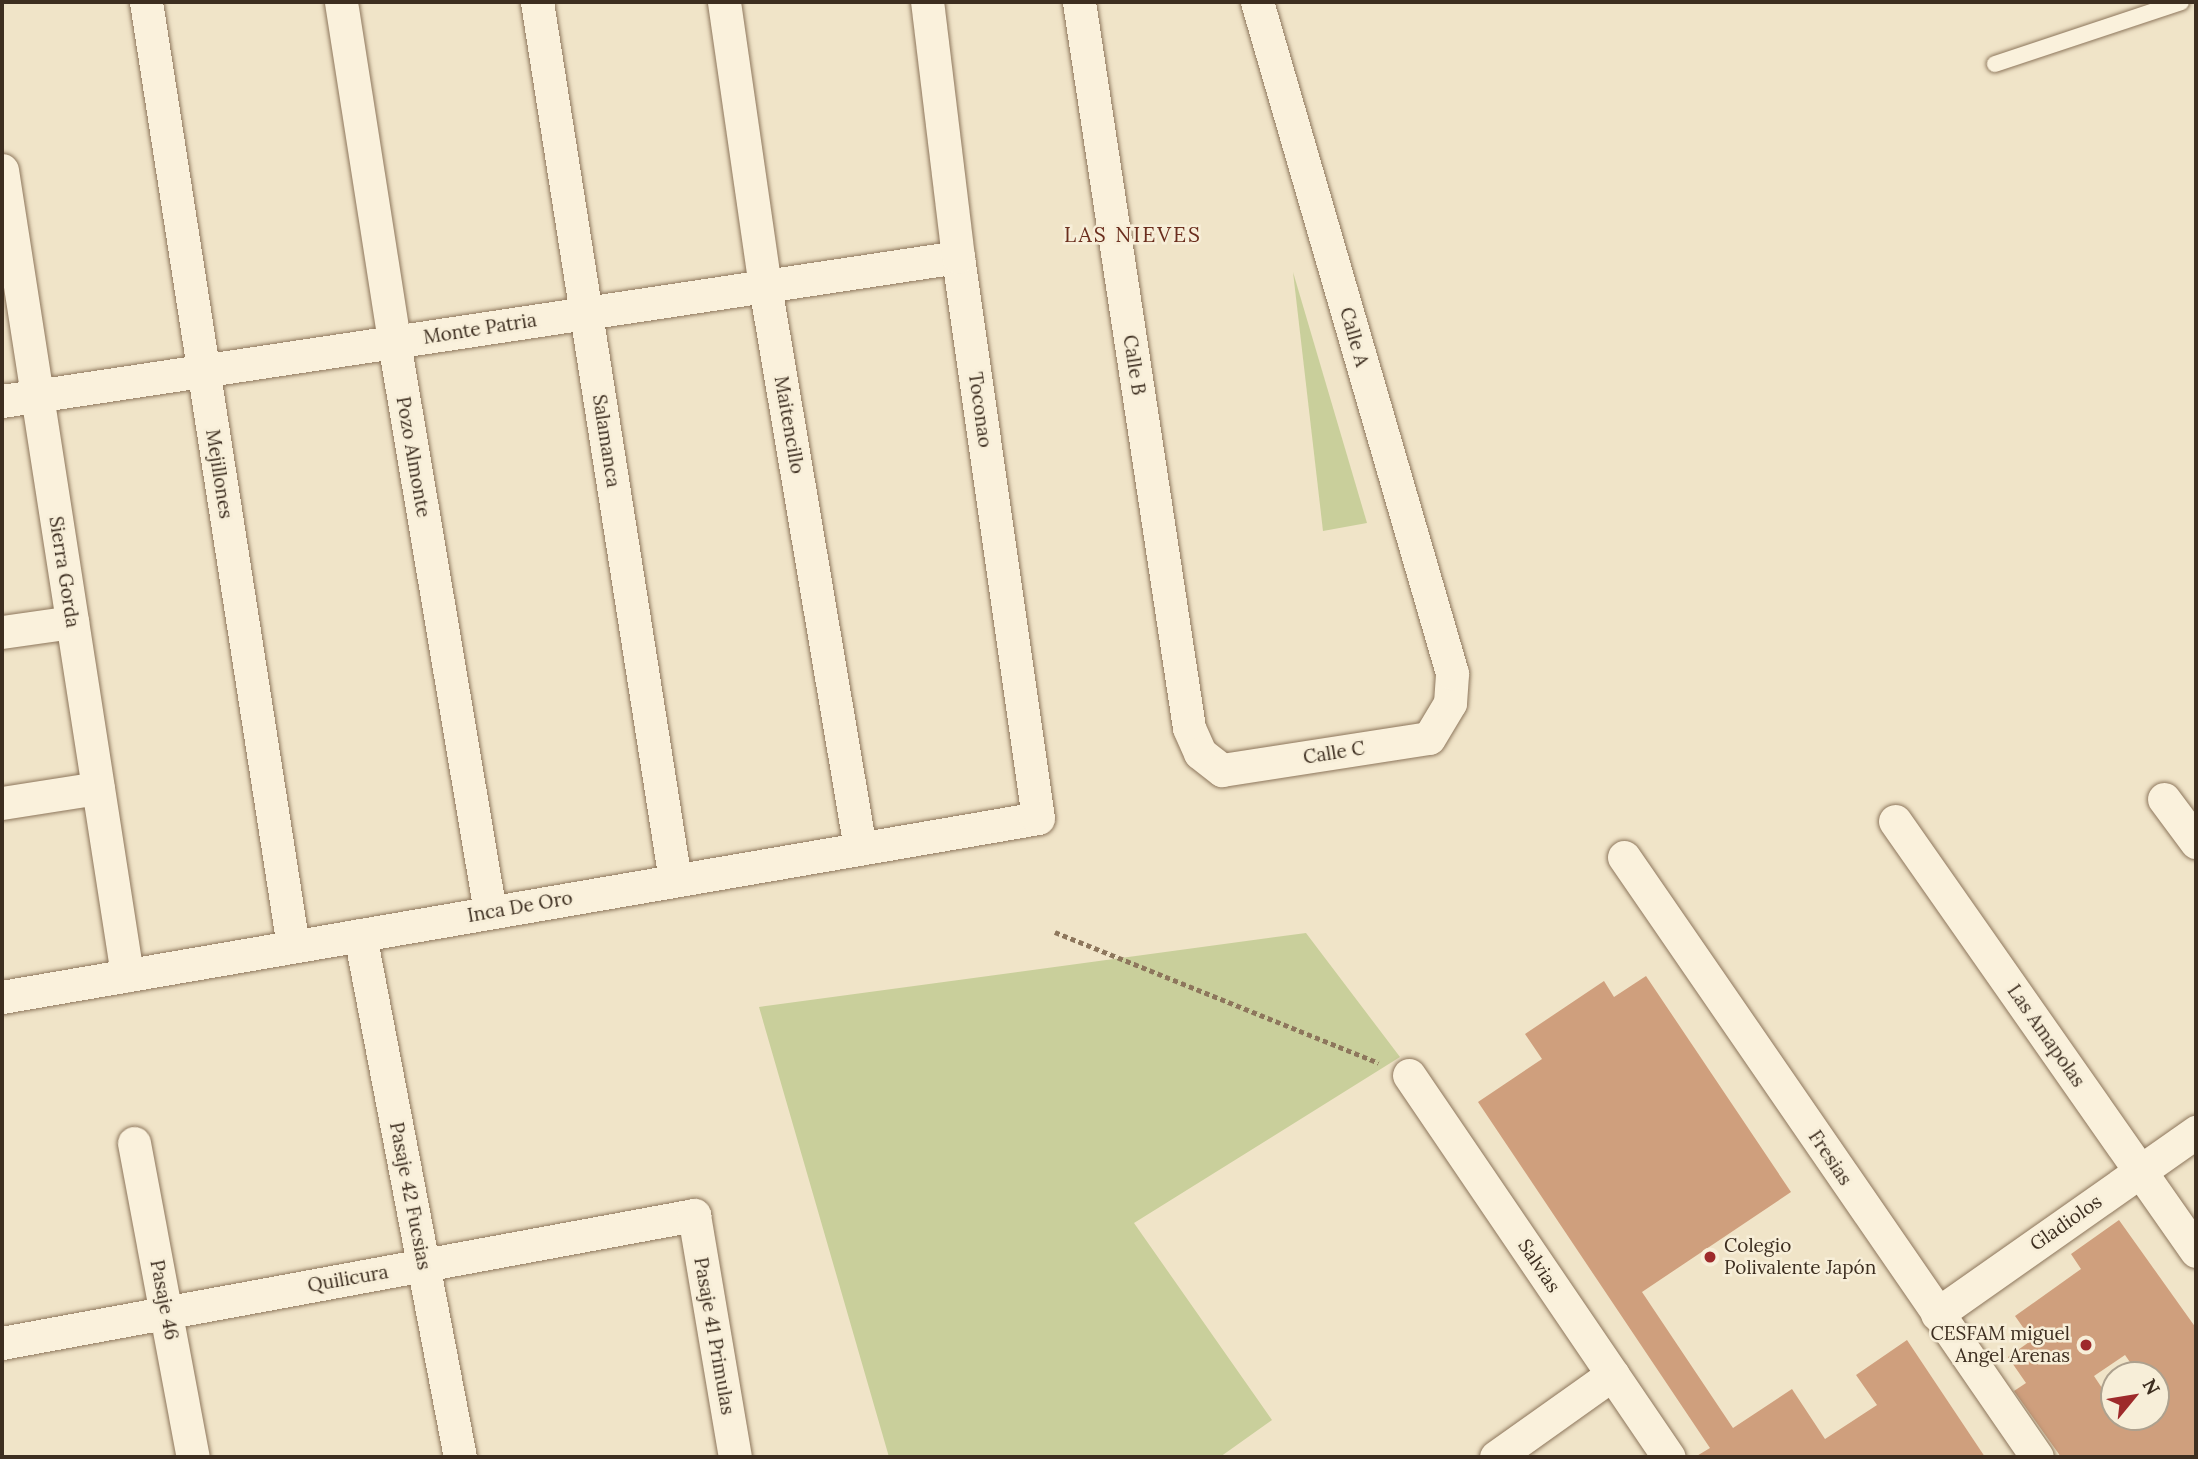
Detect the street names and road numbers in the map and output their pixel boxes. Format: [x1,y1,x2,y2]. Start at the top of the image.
street label: Calle A [1335,305,1373,369]
street label: Monte Patria [422,309,538,349]
street label: Calle B [1118,333,1150,397]
street label: Toconao [963,371,997,449]
street label: Maitencillo [769,374,809,476]
street label: Salamanca [587,393,625,489]
street label: Pozo Almonte [391,395,435,519]
street label: Mejillones [201,428,237,520]
street label: Sierra Gorda [44,515,84,629]
street label: Calle C [1302,737,1366,769]
street label: Inca De Oro [466,887,574,927]
street label: Las Amapolas [2002,980,2090,1092]
street label: Pasaje 42 Fucsias [385,1120,435,1272]
street label: Fresias [1803,1126,1857,1190]
street label: Gladiolos [2026,1190,2106,1256]
street label: Salvias [1513,1235,1565,1297]
street label: Pasaje 41 Primulas [689,1256,739,1416]
street label: Pasaje 46 [145,1258,183,1342]
street label: Quilicura [306,1261,390,1297]

